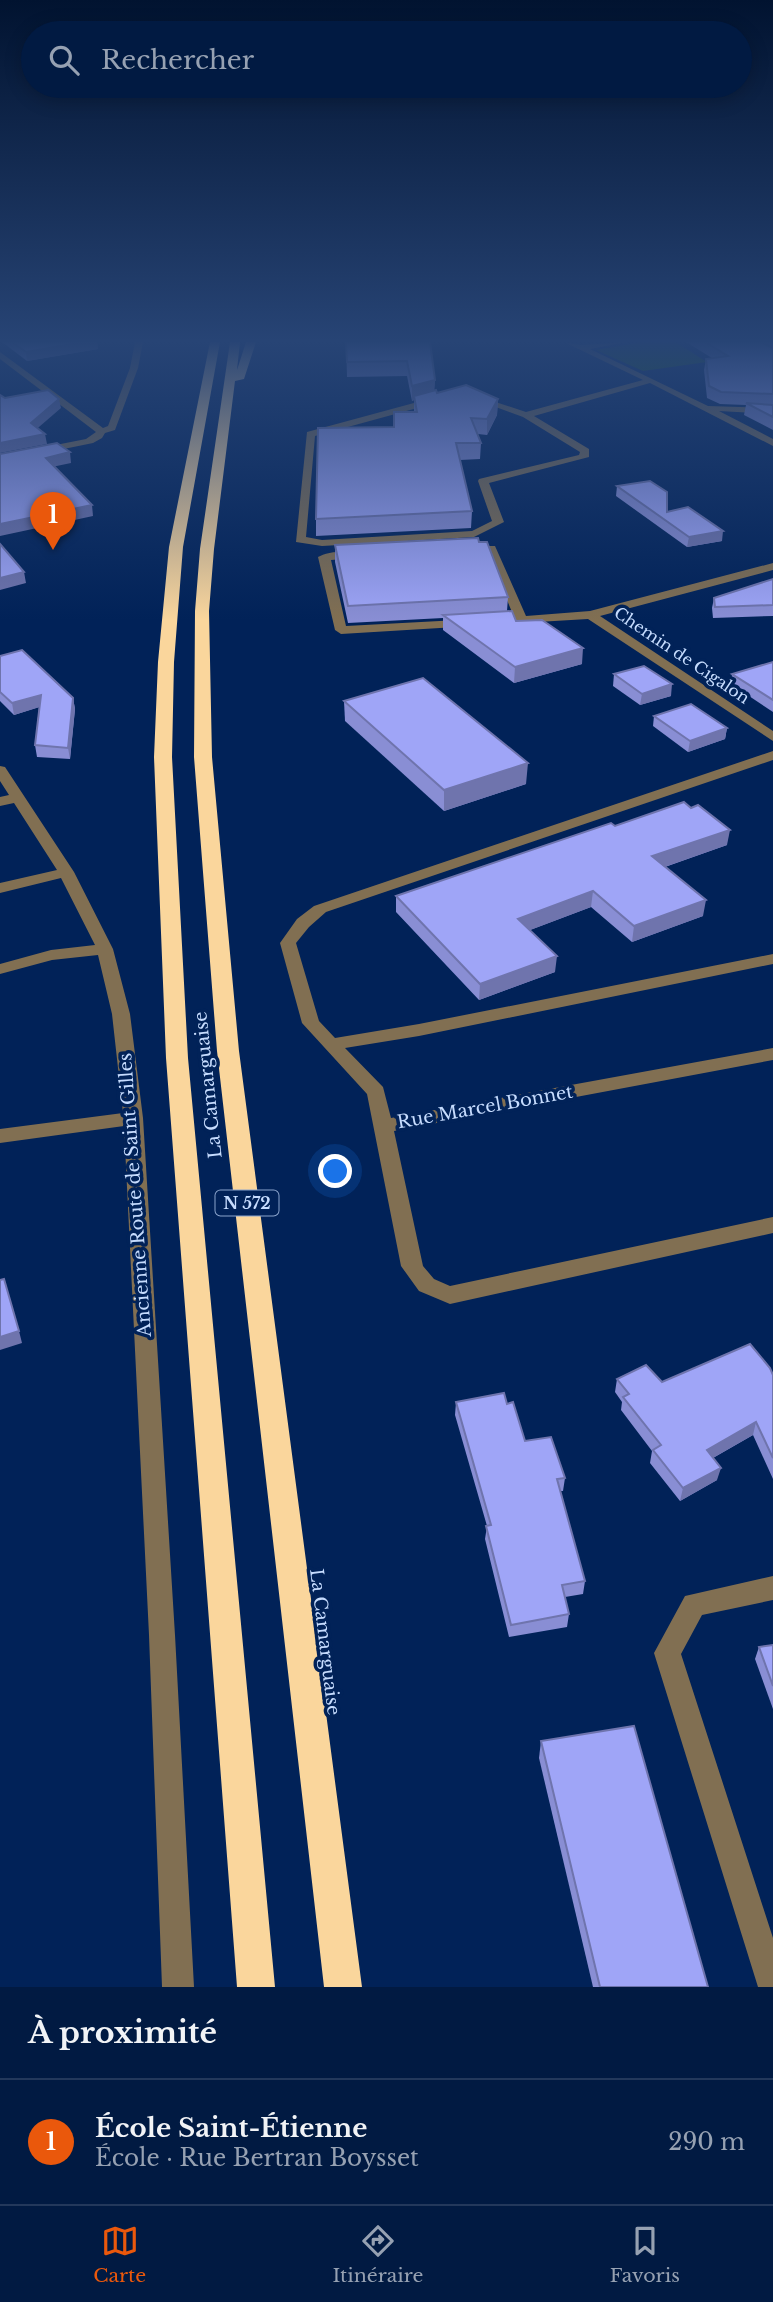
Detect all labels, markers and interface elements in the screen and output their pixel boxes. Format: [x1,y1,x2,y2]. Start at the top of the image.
search box [21,21,752,98]
icon: search [45,41,83,79]
text: Rechercher [101,44,254,76]
pin: 1 [30,492,76,550]
street label: Chemin de Cigalon [610,602,754,708]
street label: La Camarguaise [189,1010,227,1160]
street label: Ancienne Route de Saint Gilles [114,1052,156,1339]
street label: Rue Marcel Bonnet [395,1081,575,1133]
your location [318,1154,352,1188]
road number: N 572 [216,1190,278,1216]
street label: La Camarguaise [305,1567,345,1717]
text: À proximité [28,2014,217,2051]
text: École Saint-Étienne [95,2112,367,2144]
text: 1 [46,2128,56,2156]
text: 290 m [668,2128,745,2156]
text: École · Rue Bertran Boysset [95,2144,419,2172]
tab: Carte [93,2222,146,2287]
tab: Itinéraire [332,2222,423,2287]
tab: Favoris [610,2222,680,2287]

